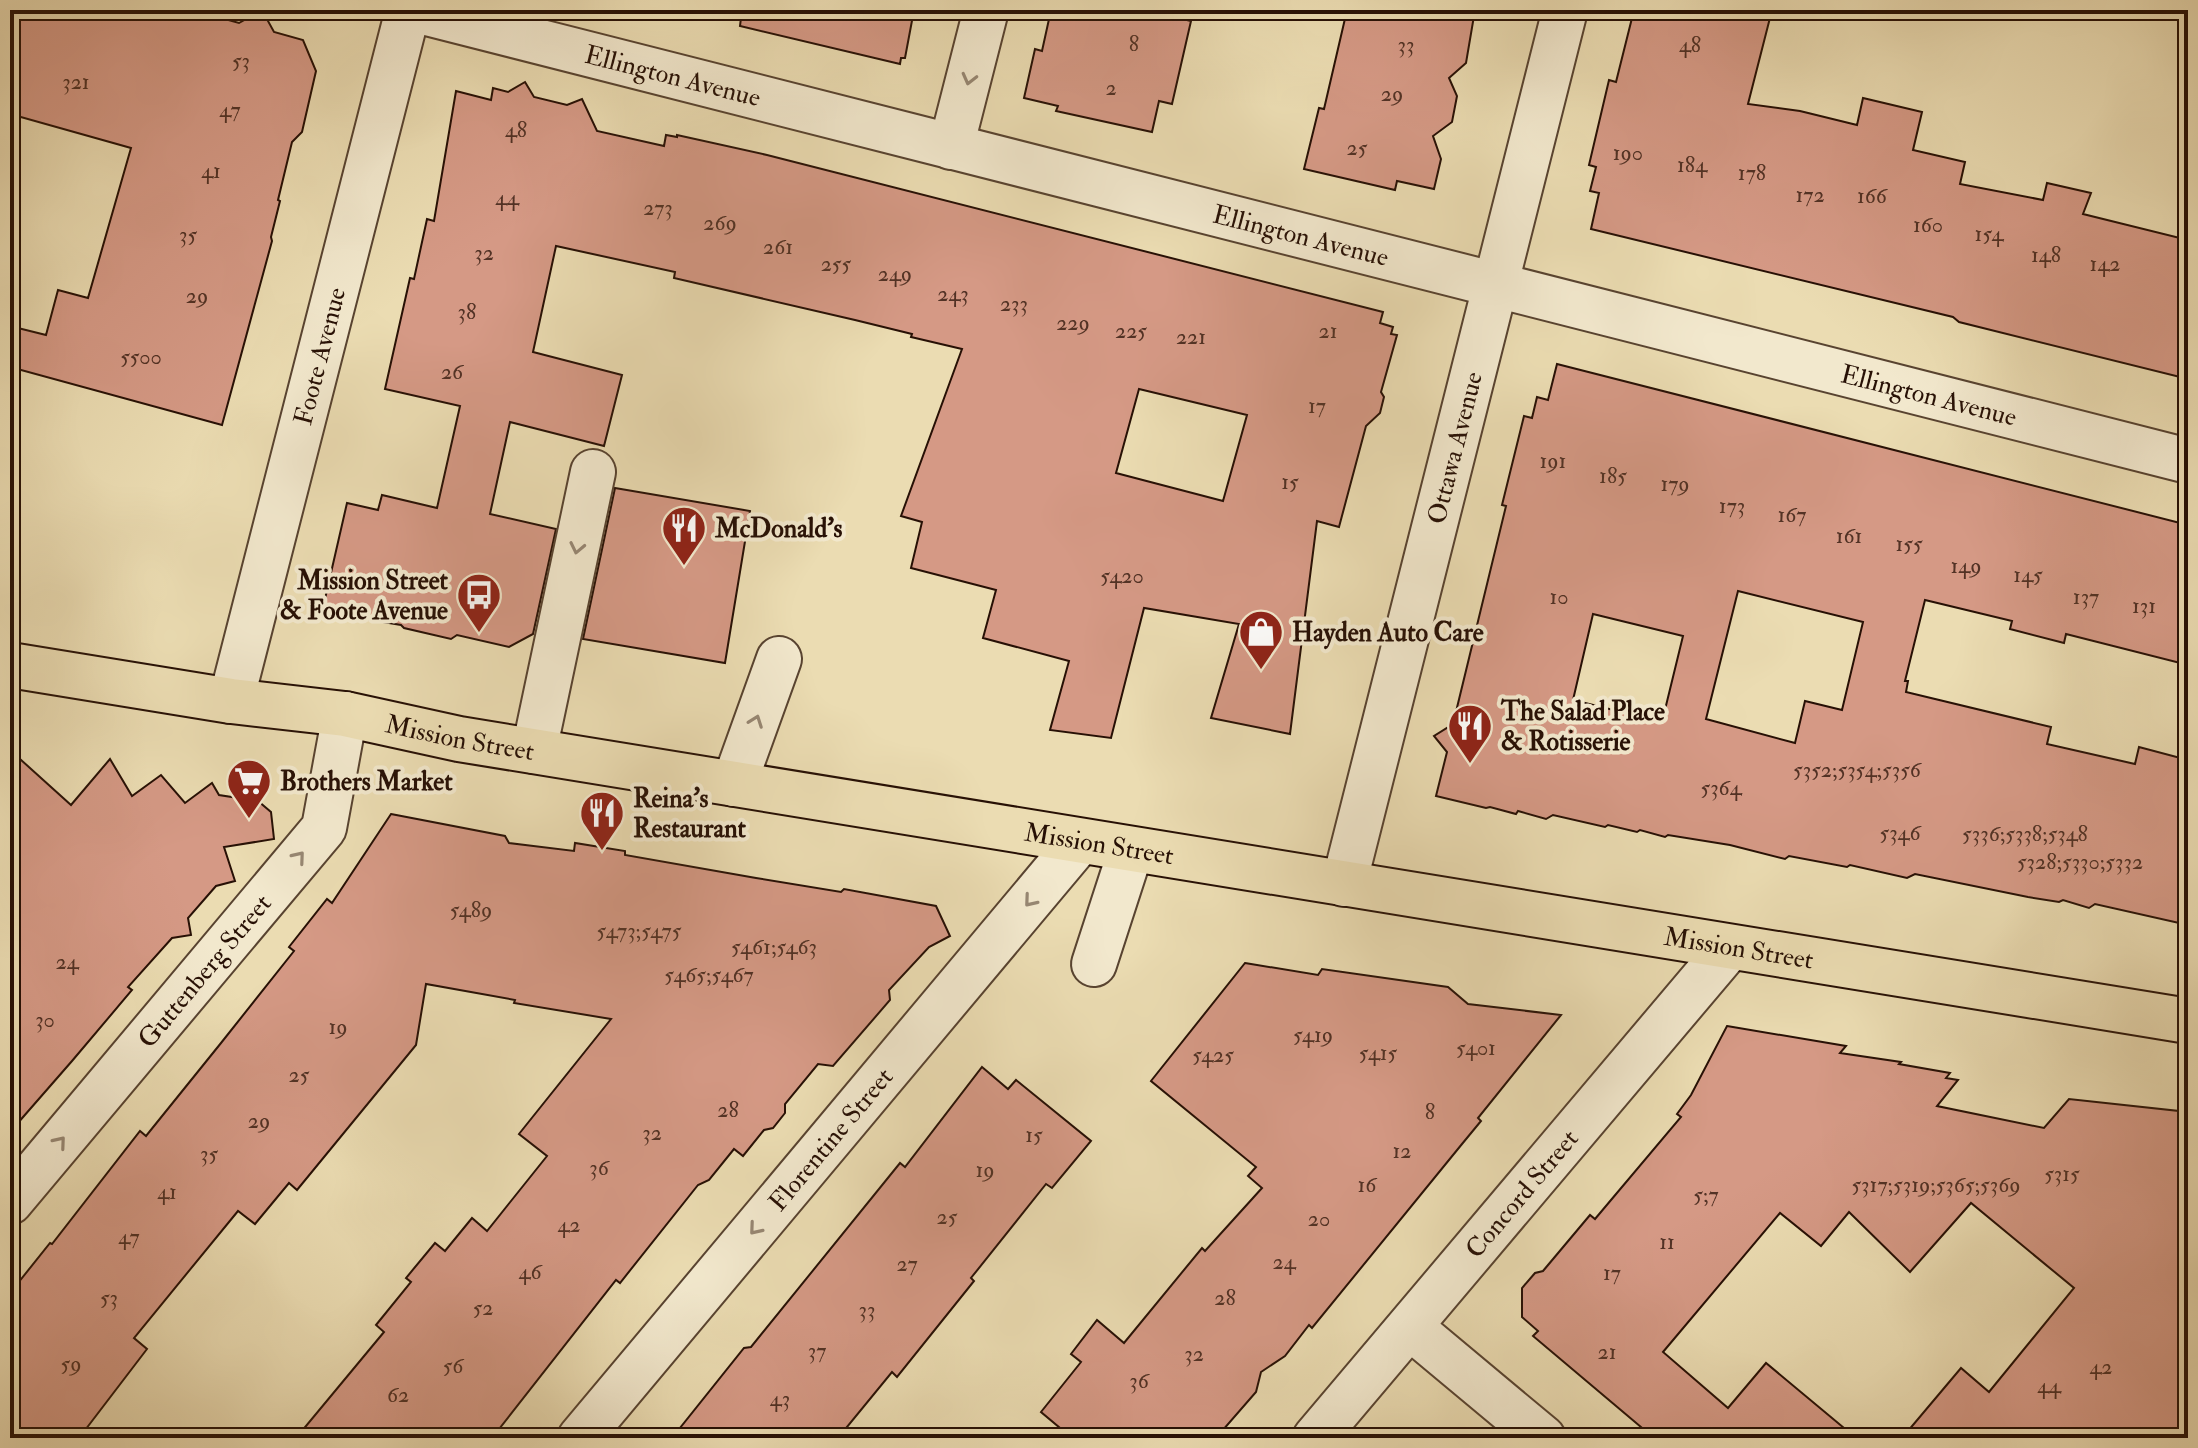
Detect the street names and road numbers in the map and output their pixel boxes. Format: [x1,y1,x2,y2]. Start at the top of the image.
street label: Ellington Avenue [581,39,764,114]
street label: Ellington Avenue [1209,199,1392,274]
street label: Foote Avenue [287,284,353,429]
street label: Ellington Avenue [1837,358,2020,434]
street label: Ottawa Avenue [1421,368,1490,527]
street label: Mission Street [382,708,536,768]
street label: Mission Street [1022,816,1176,872]
street label: Guttenberg Street [131,888,278,1055]
street label: Mission Street [1662,921,1816,977]
street label: Florentine Street [762,1062,900,1218]
street label: Concord Street [1459,1123,1586,1265]

